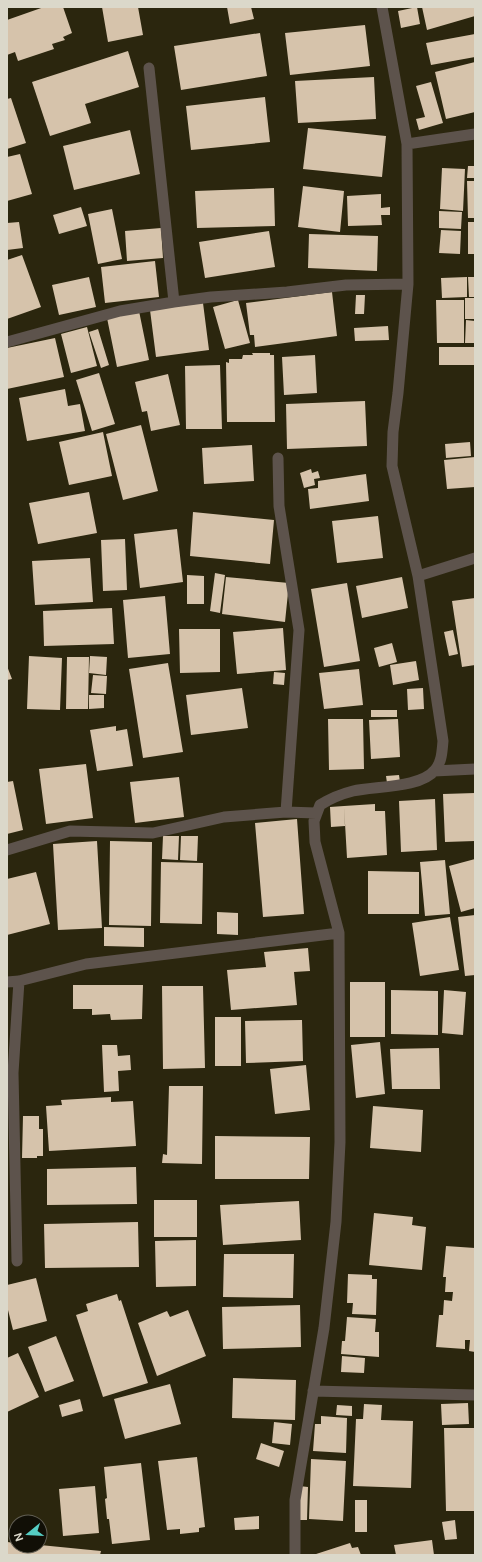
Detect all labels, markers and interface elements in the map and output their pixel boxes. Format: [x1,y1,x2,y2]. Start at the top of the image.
north arrow [8,1514,48,1554]
text: N [11,1531,26,1543]

